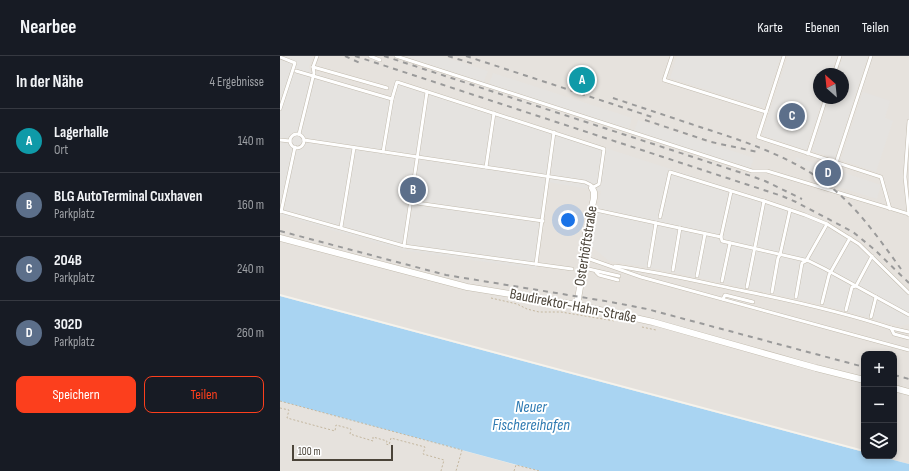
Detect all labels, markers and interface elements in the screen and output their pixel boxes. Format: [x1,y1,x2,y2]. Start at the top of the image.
text: Nearbee [20,16,76,39]
text: Karte [757,19,783,36]
text: Ebenen [805,19,840,36]
text: Teilen [862,19,889,36]
pin: A [569,65,595,95]
north arrow [813,68,849,104]
text: In der Nähe [16,72,83,92]
text: 4 Ergebnisse [210,74,264,90]
pin: C [779,101,805,131]
text: Lagerhalle [54,123,109,142]
text: A [26,133,32,149]
text: 140 m [238,133,264,149]
text: Ort [54,142,68,158]
pin: D [815,158,841,188]
pin: B [400,175,426,205]
text: BLG AutoTerminal Cuxhaven [54,187,202,206]
text: B [26,197,32,213]
text: 160 m [238,197,264,213]
street label: Osterhöftstraße [570,204,602,288]
text: Parkplatz [54,206,95,222]
your location [558,210,578,230]
text: 204B [54,251,82,270]
text: C [26,261,32,277]
text: 240 m [237,261,264,277]
text: Parkplatz [54,270,95,286]
street label: Baudirektor-Hahn-Straße [508,284,638,328]
text: 302D [54,315,82,334]
text: D [26,325,32,341]
text: 260 m [237,325,264,341]
text: Parkplatz [54,334,95,350]
map controls [861,351,897,459]
button: + [861,351,897,387]
button: Speichern [16,376,136,413]
button: Teilen [144,376,264,413]
button: − [861,387,897,423]
water label: Neuer Fischereihafen [492,398,570,435]
button: layers [861,423,897,459]
scale bar [292,443,393,462]
text: 100 m [298,445,320,458]

